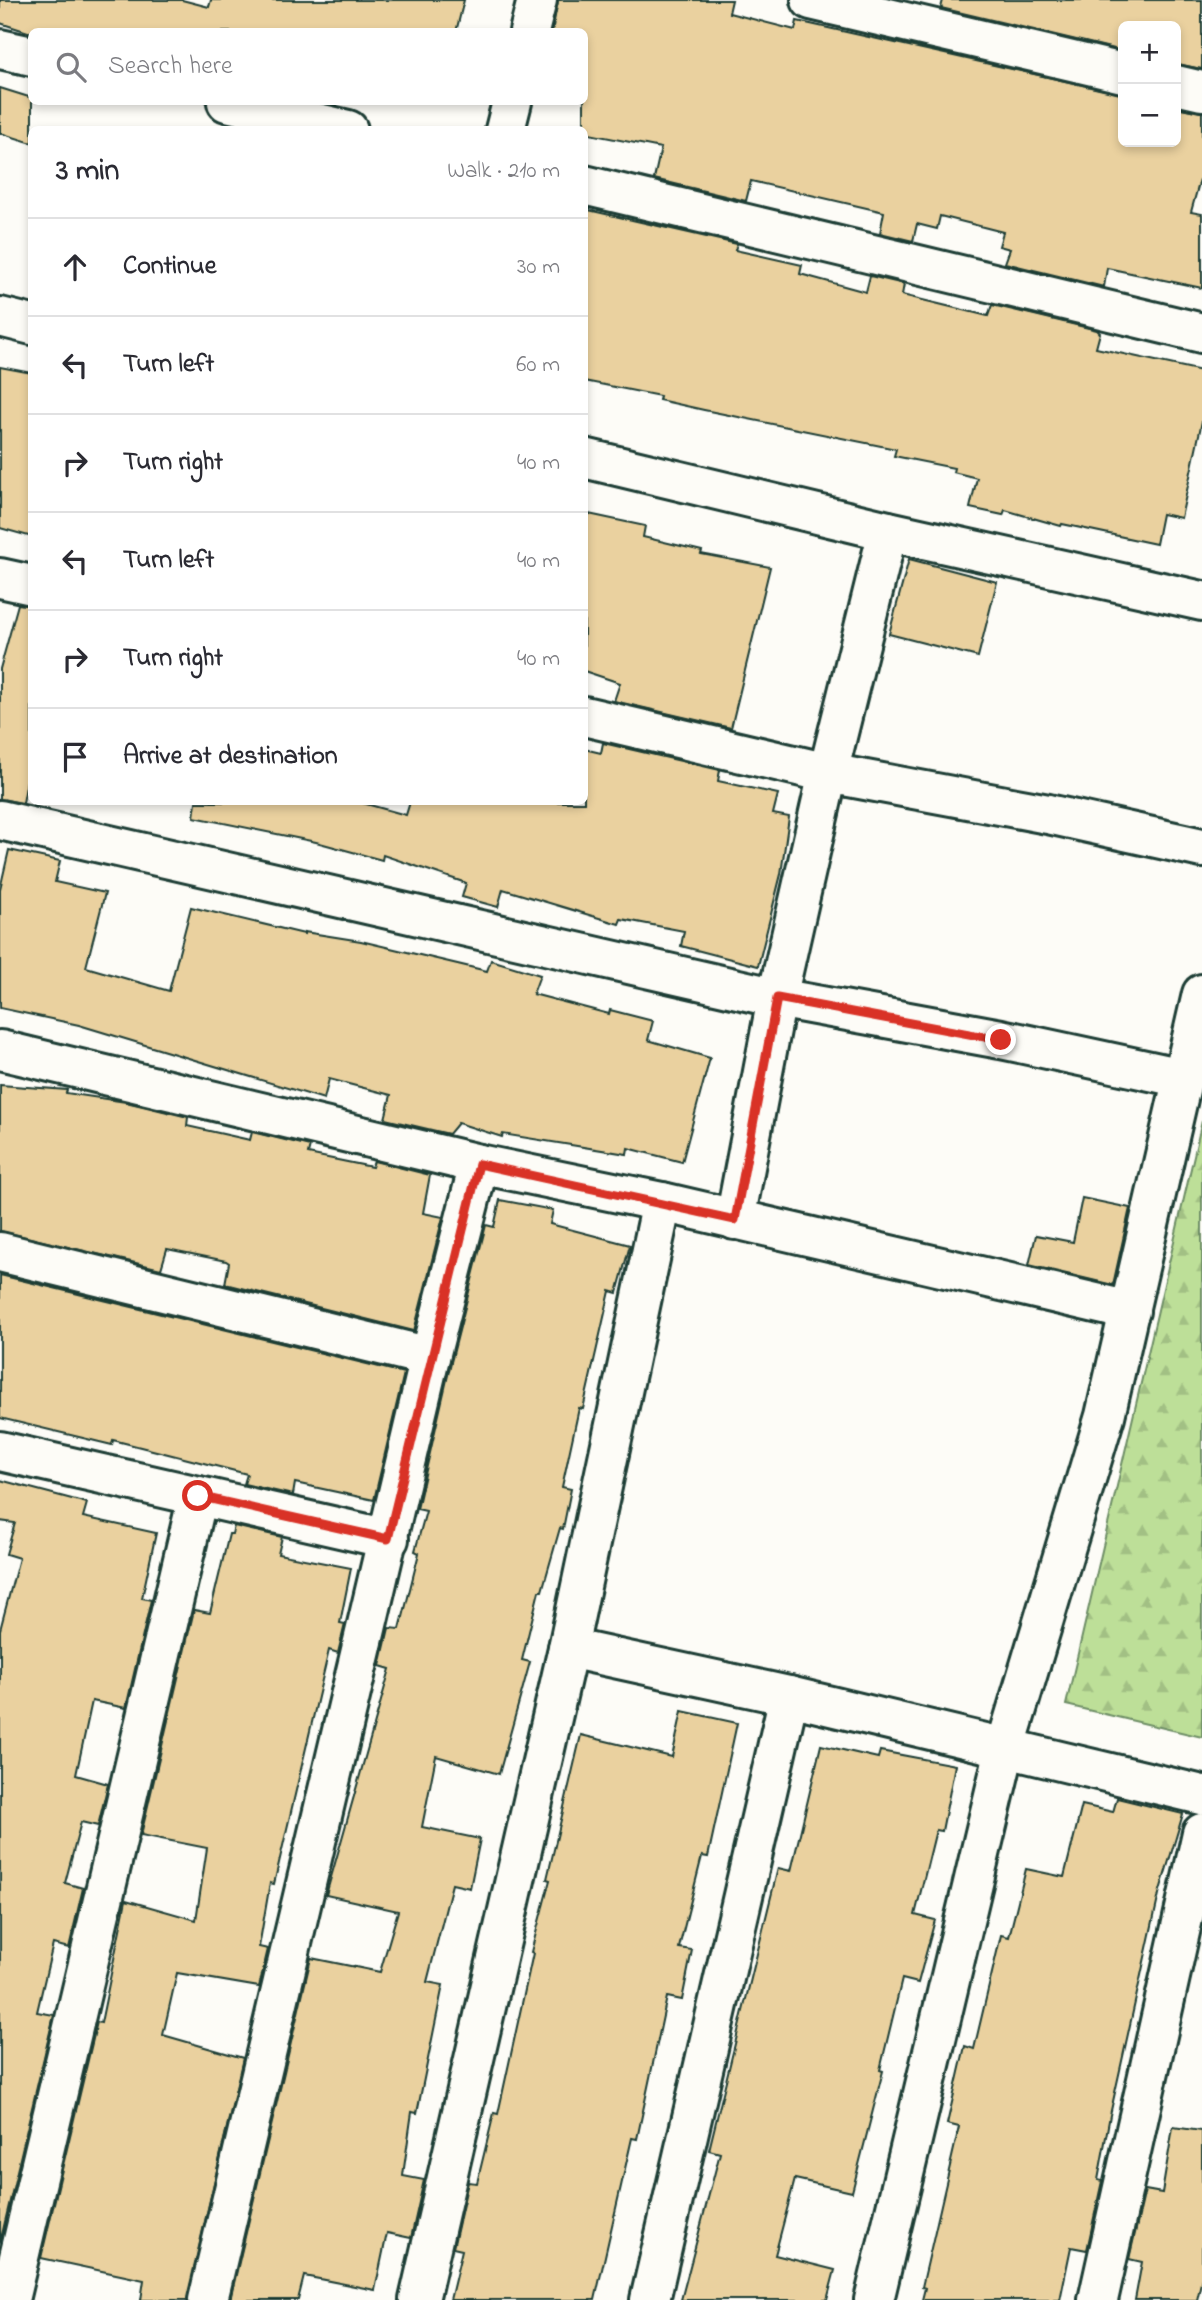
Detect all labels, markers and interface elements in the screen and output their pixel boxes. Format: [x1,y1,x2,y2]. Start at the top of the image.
map controls [1118,21,1181,147]
button: + [1118,21,1181,84]
search box [28,28,588,105]
icon: search [52,48,90,86]
text: Search here [108,48,233,86]
button: − [1118,84,1181,147]
text: 3 min [56,150,119,194]
text: Walk · 210 m [447,155,560,188]
icon: ahead [56,248,94,286]
text: Continue [123,248,216,286]
text: 30 m [517,251,560,284]
icon: left [56,346,94,384]
text: Turn left [123,346,214,384]
text: 60 m [516,349,560,382]
icon: right [56,444,94,482]
text: Turn right [123,444,223,482]
text: 40 m [517,447,560,480]
icon: left [56,542,94,580]
text: Turn left [123,542,214,580]
text: 40 m [517,545,560,578]
icon: right [56,640,94,678]
text: Turn right [123,640,223,678]
text: 40 m [517,643,560,676]
icon: arrive [56,738,94,776]
text: Arrive at destination [123,738,338,776]
route end [985,1024,1016,1055]
route start [182,1480,213,1511]

